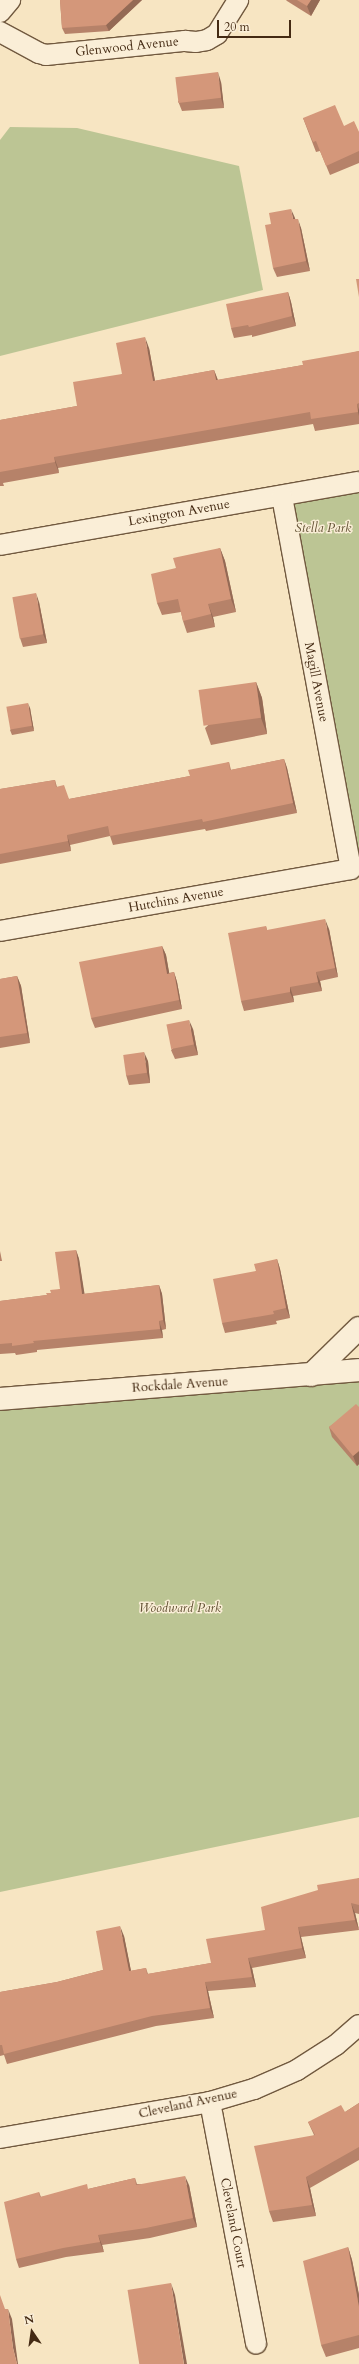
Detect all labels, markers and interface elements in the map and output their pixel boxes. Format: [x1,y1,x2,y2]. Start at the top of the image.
scale bar [219,12,293,38]
text: 20 m [224,19,250,35]
street label: Glenwood Avenue [75,34,179,60]
street label: Lexington Avenue [127,496,231,530]
park label: Stella Park [295,520,351,536]
street label: Magill Avenue [301,641,331,723]
street label: Hutchins Avenue [127,884,225,916]
street label: Rockdale Avenue [131,1374,229,1396]
park label: Woodward Park [139,1600,221,1616]
street label: Cleveland Avenue [137,2086,239,2122]
street label: Cleveland Court [217,2177,249,2269]
text: N [23,2311,36,2328]
north arrow [12,2312,52,2352]

